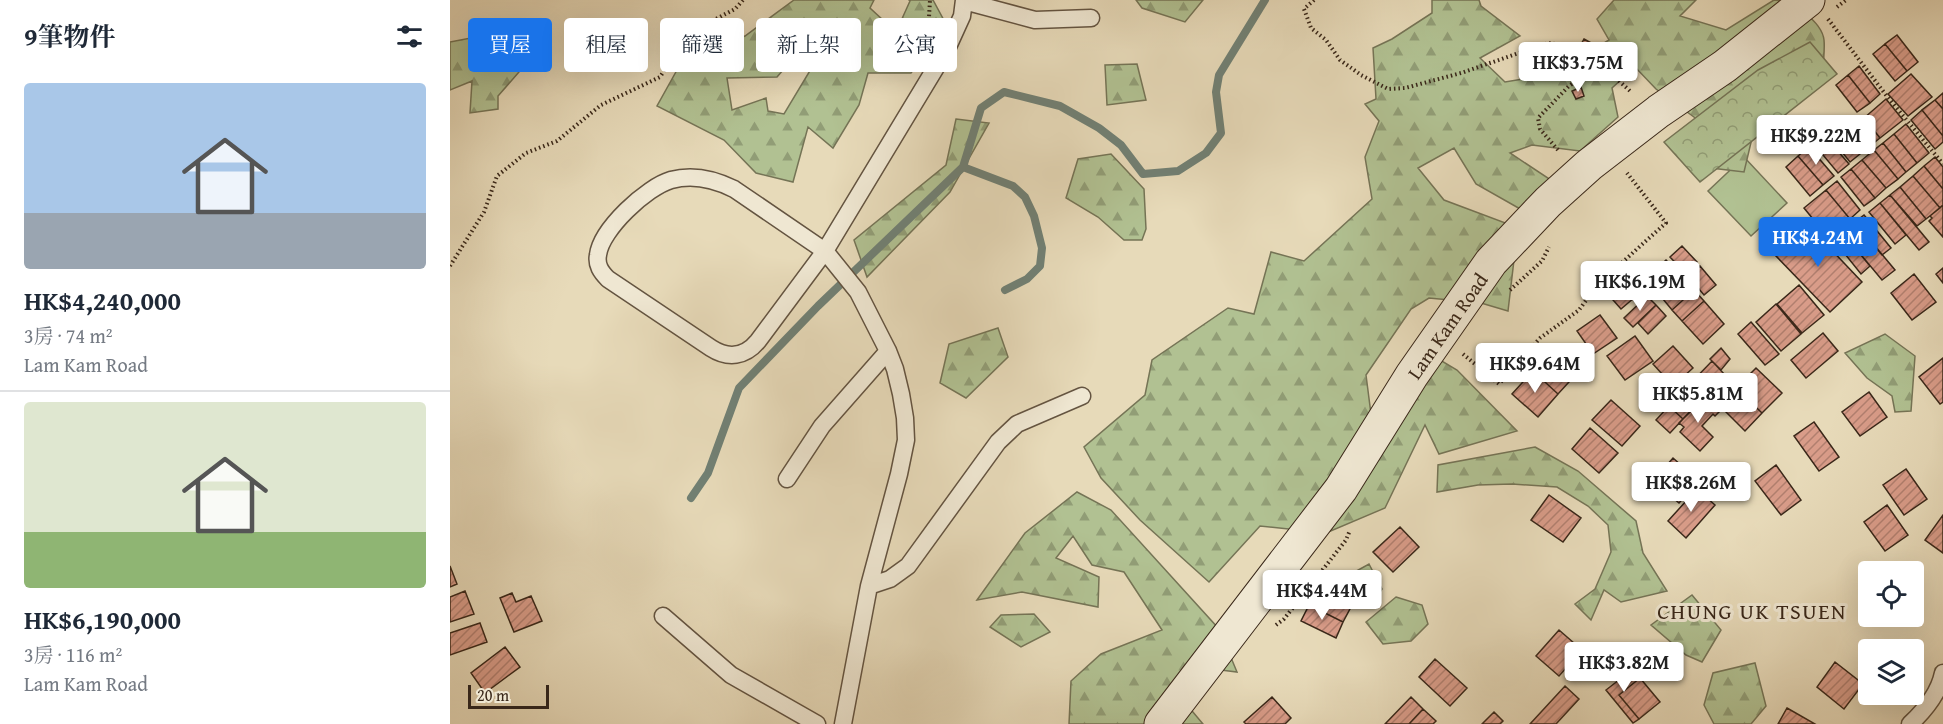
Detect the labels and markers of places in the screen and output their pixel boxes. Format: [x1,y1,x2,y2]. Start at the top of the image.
pin: HK$3.75M [1516,42,1640,93]
pin: HK$9.22M [1754,115,1878,166]
pin: HK$4.24M [1756,217,1880,268]
pin: HK$6.19M [1578,261,1702,312]
pin: HK$9.64M [1473,343,1597,394]
pin: HK$5.81M [1636,373,1760,424]
pin: HK$8.26M [1629,462,1753,513]
pin: HK$4.44M [1260,570,1384,621]
pin: HK$3.82M [1562,642,1686,693]

